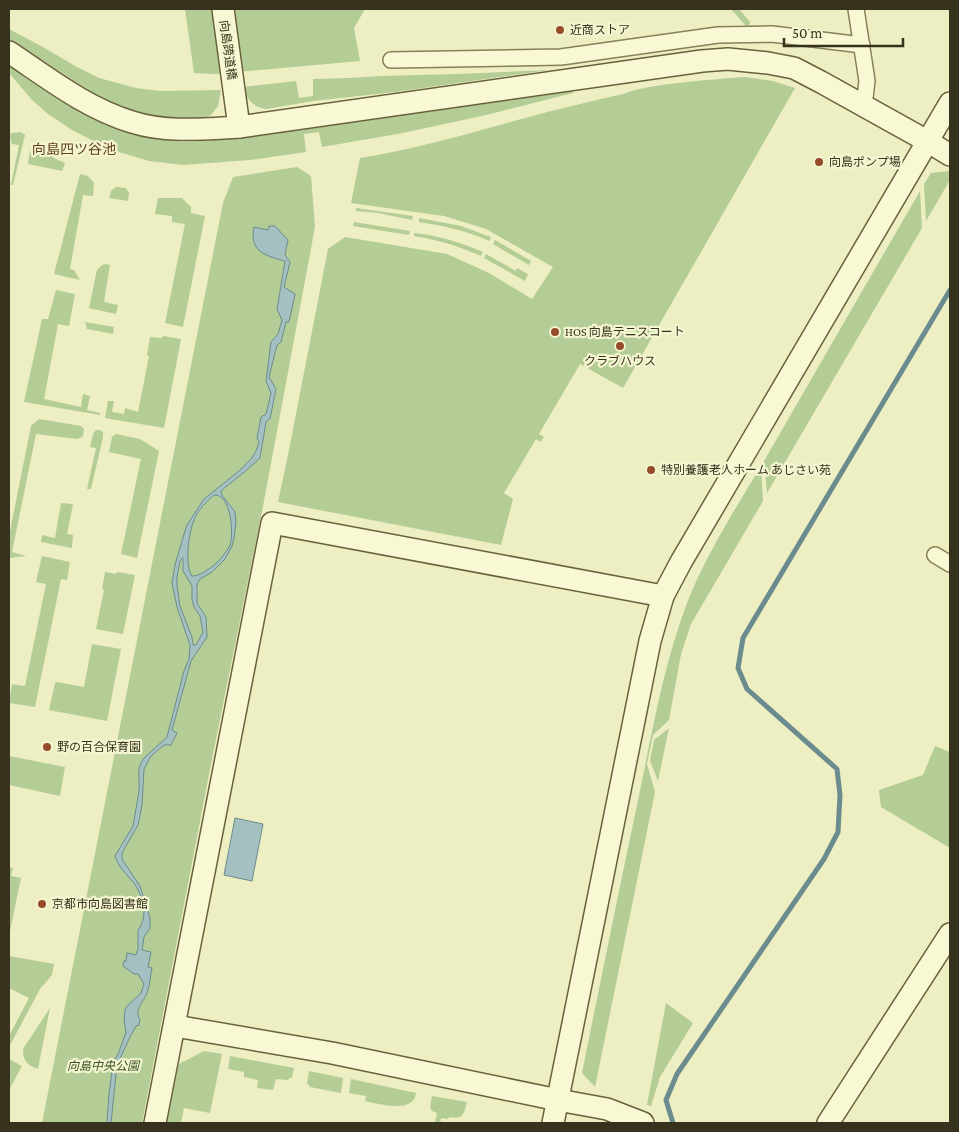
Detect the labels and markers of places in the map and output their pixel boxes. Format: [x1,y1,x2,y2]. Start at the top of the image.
place label: 近商ストア [570,23,630,37]
marker: 近商ストア [554,24,566,36]
place label: 向島ポンプ場 [829,155,901,169]
marker: 向島ポンプ場 [813,156,825,168]
place label: HOS 向島テニスコート [565,325,685,339]
marker: HOS 向島テニスコート [549,326,561,338]
marker: クラブハウス [614,340,626,352]
place label: クラブハウス [584,354,656,368]
place label: 特別養護老人ホーム あじさい苑 [661,463,831,477]
marker: 特別養護老人ホーム あじさい苑 [645,464,657,476]
place label: 野の百合保育園 [57,740,141,754]
marker: 野の百合保育園 [41,741,53,753]
place label: 京都市向島図書館 [52,897,148,911]
marker: 京都市向島図書館 [36,898,48,910]

